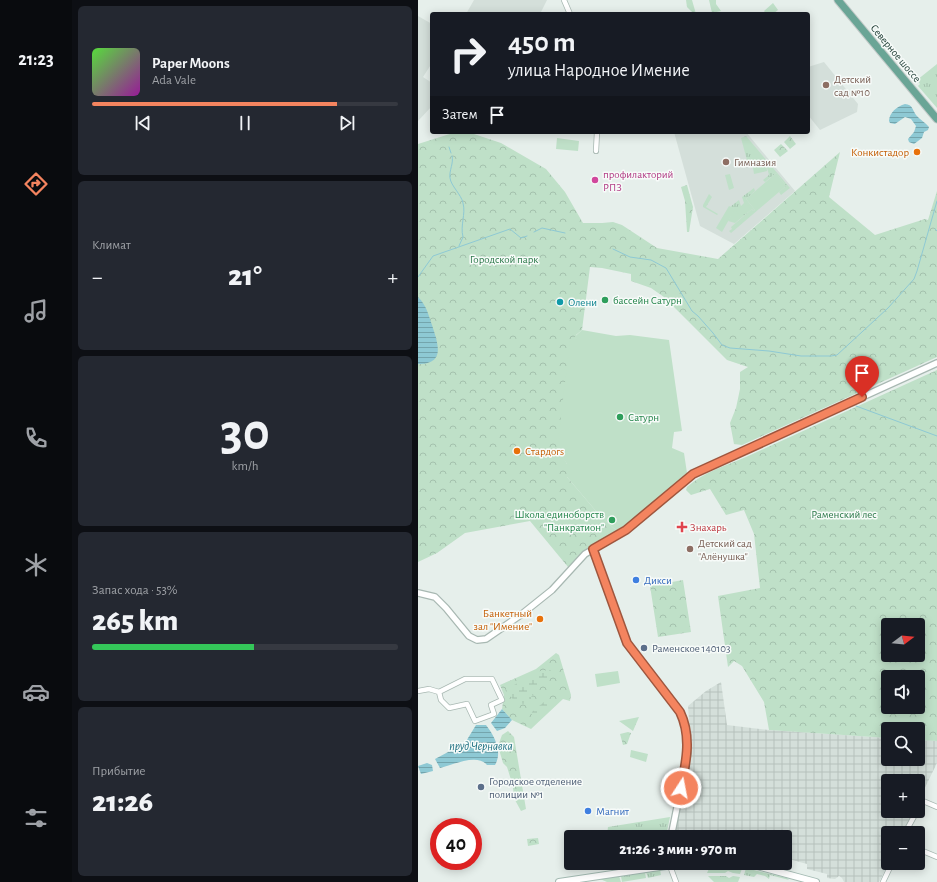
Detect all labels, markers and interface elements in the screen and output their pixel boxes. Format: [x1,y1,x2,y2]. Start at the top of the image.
street label: Северное шоссе [868,22,923,84]
icon: right [442,28,494,80]
text: 450 m [508,29,576,57]
text: 21:23 [18,51,54,69]
text: Paper Moons [152,56,230,71]
text: улица Народное Имение [508,62,690,80]
text: Ada Vale [152,74,196,87]
place label: Детский сад №10 [834,74,871,98]
marker: Детский сад №10 [821,80,831,90]
icon: arrive [486,104,508,126]
text: Затем [442,107,478,122]
icon: previous [132,112,154,134]
icon: pause [234,112,256,134]
icon: next [336,112,358,134]
place label: Конкистадор [851,147,909,158]
marker: Конкистадор [912,147,922,157]
marker: Гимназия [721,157,731,167]
place label: Гимназия [734,157,776,168]
place label: профилакторий РПЗ [603,169,673,193]
icon: directions [22,170,50,198]
marker: профилакторий РПЗ [590,175,600,185]
text: Климат [92,239,131,252]
park label: Городской парк [470,254,538,265]
text: 21° [228,261,262,291]
text: − [92,266,103,288]
text: + [387,266,398,288]
marker: бассейн Сатурн [600,295,610,305]
place label: бассейн Сатурн [613,295,682,306]
icon: music [22,297,50,325]
marker: Олени [555,297,565,307]
place label: Олени [568,297,597,308]
pin [845,356,879,397]
icon: arrive [851,362,873,384]
text: 30 [220,407,270,459]
marker: Сатурн [615,412,625,422]
place label: Сатурн [628,412,659,423]
icon: phone [22,424,50,452]
marker: Стардогs [512,446,522,456]
place label: Стардогs [525,446,564,457]
text: km/h [232,460,258,473]
place label: Школа единоборств "Панкратион" [514,509,604,533]
park label: Раменский лес [811,509,877,520]
marker: Школа единоборств "Панкратион" [607,515,617,525]
marker: Знахарь [677,522,687,532]
place label: Знахарь [690,522,727,533]
place label: Детский сад "Алёнушка" [698,538,752,562]
marker: Детский сад "Алёнушка" [685,544,695,554]
icon: climate [22,551,50,579]
marker: Дикси [631,575,641,585]
place label: Дикси [644,575,672,586]
text: Запас хода · 53% [92,584,178,597]
text: 265 km [92,606,178,636]
place label: Банкетный зал "Имение" [474,608,532,632]
marker: Банкетный зал "Имение" [535,614,545,624]
north arrow [881,618,925,662]
map controls [881,618,925,870]
marker: Раменское 140103 [639,643,649,653]
place label: Раменское 140103 [652,643,731,654]
button: sound [881,670,925,714]
icon: car [22,678,50,706]
button: search [881,722,925,766]
water label: пруд Чернавка [449,740,513,753]
text: Прибытие [92,765,146,778]
position arrow [660,767,702,809]
button: + [881,774,925,818]
place label: Городское отделение полиции №1 [489,776,582,800]
marker: Городское отделение полиции №1 [476,782,486,792]
text: 21:26 [92,787,153,817]
icon: filters [22,804,50,832]
marker: Магнит [583,806,593,816]
place label: Магнит [596,806,629,817]
speed limit sign: 40 [430,818,482,870]
button: − [881,826,925,870]
text: 21:26 · 3 мин · 970 m [619,842,737,857]

